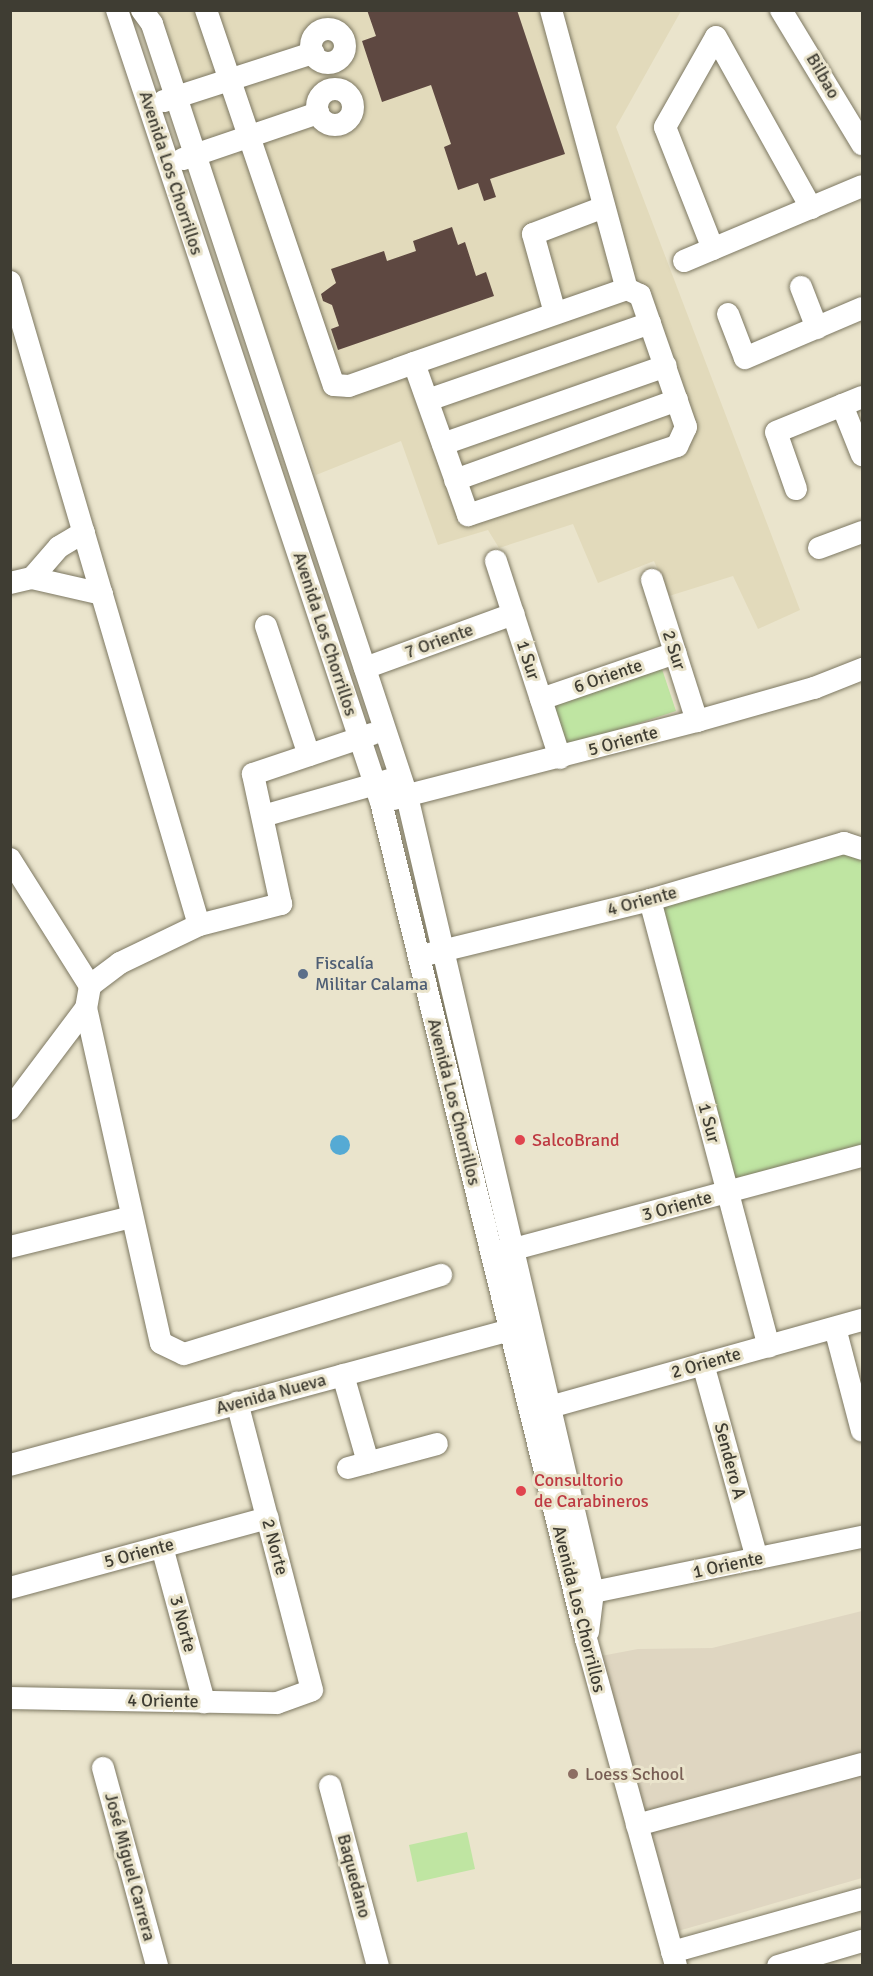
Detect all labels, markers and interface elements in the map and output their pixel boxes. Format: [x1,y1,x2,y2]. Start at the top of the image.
street label: Bilbao [801,49,845,103]
street label: Avenida Los Chorrillos [134,88,208,258]
street label: Avenida Los Chorrillos [288,549,362,719]
street label: 7 Oriente [402,619,476,663]
street label: 2 Sur [658,628,690,672]
street label: 1 Sur [512,638,544,682]
street label: 6 Oriente [571,654,645,698]
street label: 5 Oriente [586,721,660,761]
street label: 4 Oriente [605,881,679,921]
place label: Fiscalía Militar Calama [315,953,428,996]
marker: Fiscalía Militar Calama [296,967,310,981]
street label: Avenida Los Chorrillos [423,1016,485,1188]
street label: 1 Sur [693,1101,725,1145]
place label: SalcoBrand [532,1129,620,1151]
marker: SalcoBrand [513,1133,527,1147]
street label: 3 Oriente [640,1186,714,1226]
street label: 2 Oriente [669,1343,743,1383]
street label: Avenida Nueva [214,1369,328,1419]
street label: Sendero A [709,1421,751,1501]
place label: Consultorio de Carabineros [534,1470,649,1512]
marker: Consultorio de Carabineros [512,1482,530,1500]
street label: 2 Norte [257,1516,293,1578]
street label: Avenida Los Chorrillos [548,1523,610,1695]
street label: 5 Oriente [102,1533,176,1573]
street label: 1 Oriente [691,1547,765,1583]
street label: 3 Norte [165,1593,201,1655]
street label: 4 Oriente [127,1690,199,1712]
place label: Loess School [585,1763,684,1785]
marker: Loess School [566,1767,580,1781]
street label: José Miguel Carrera [100,1790,160,1944]
street label: Baquedano [332,1832,376,1920]

